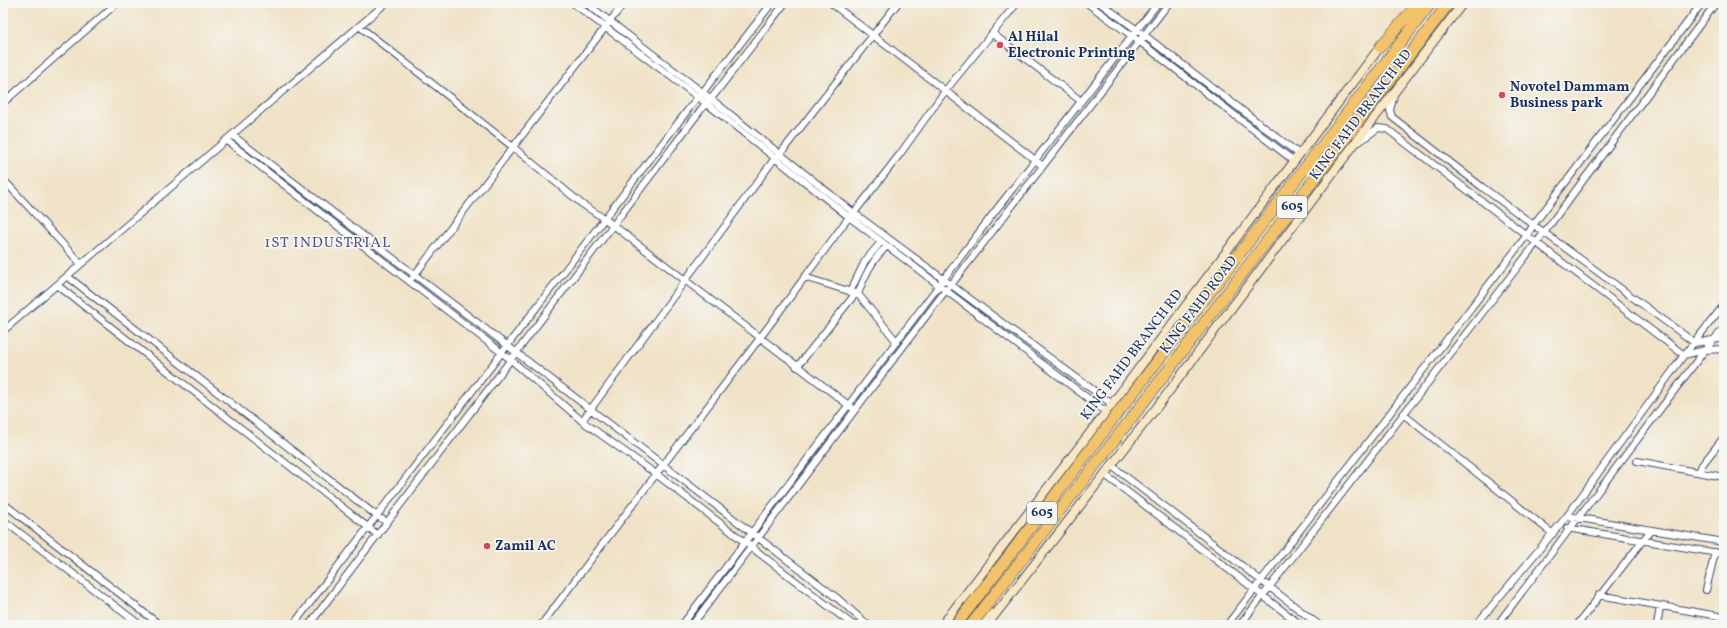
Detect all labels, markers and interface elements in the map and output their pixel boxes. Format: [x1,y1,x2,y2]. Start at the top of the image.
place label: Al Hilal Electronic Printing [1008,28,1135,63]
marker: Al Hilal Electronic Printing [995,40,1005,50]
street label: KING FAHD BRANCH RD [1306,46,1416,184]
place label: Novotel Dammam Business park [1510,78,1630,113]
marker: Novotel Dammam Business park [1497,90,1507,100]
road number: 605 [1277,196,1307,218]
district label: 1ST INDUSTRIAL [265,233,391,254]
street label: KING FAHD ROAD [1156,252,1242,358]
street label: KING FAHD BRANCH RD [1077,286,1187,424]
road number: 605 [1027,502,1057,524]
place label: Zamil AC [495,537,556,556]
marker: Zamil AC [482,541,492,551]

